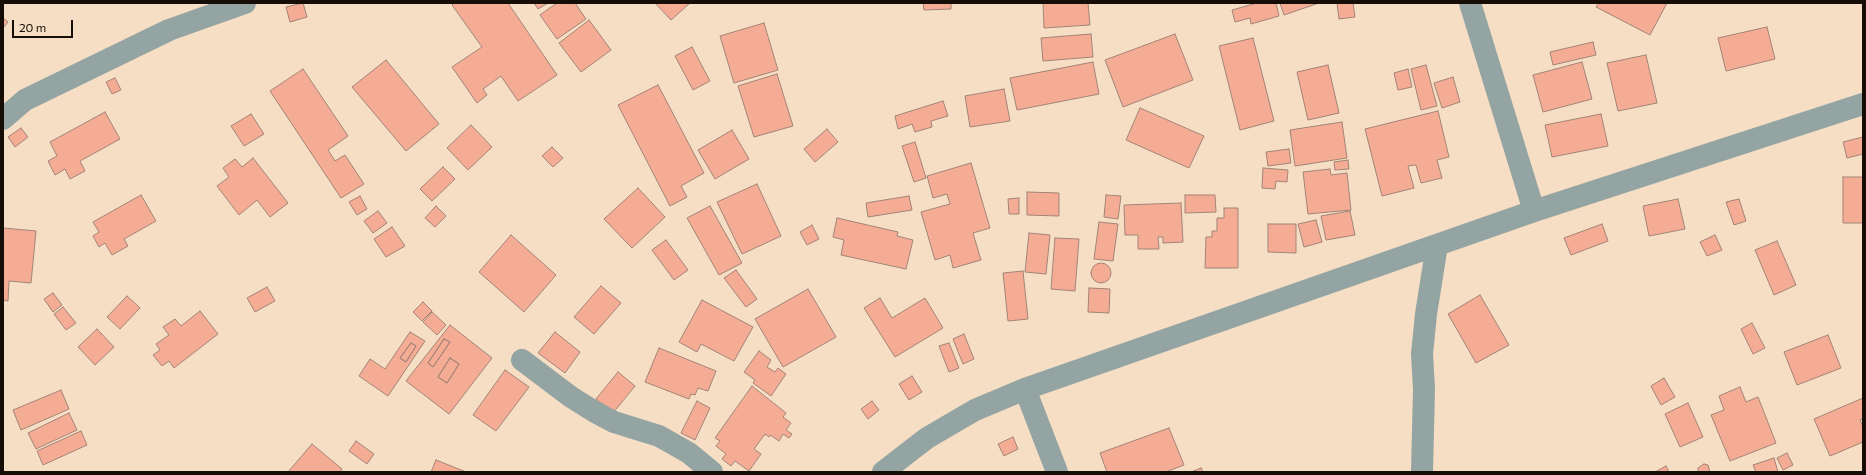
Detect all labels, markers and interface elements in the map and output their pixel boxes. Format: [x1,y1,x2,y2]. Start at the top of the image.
scale bar [14,12,75,38]
text: 20 m [19,20,46,34]

